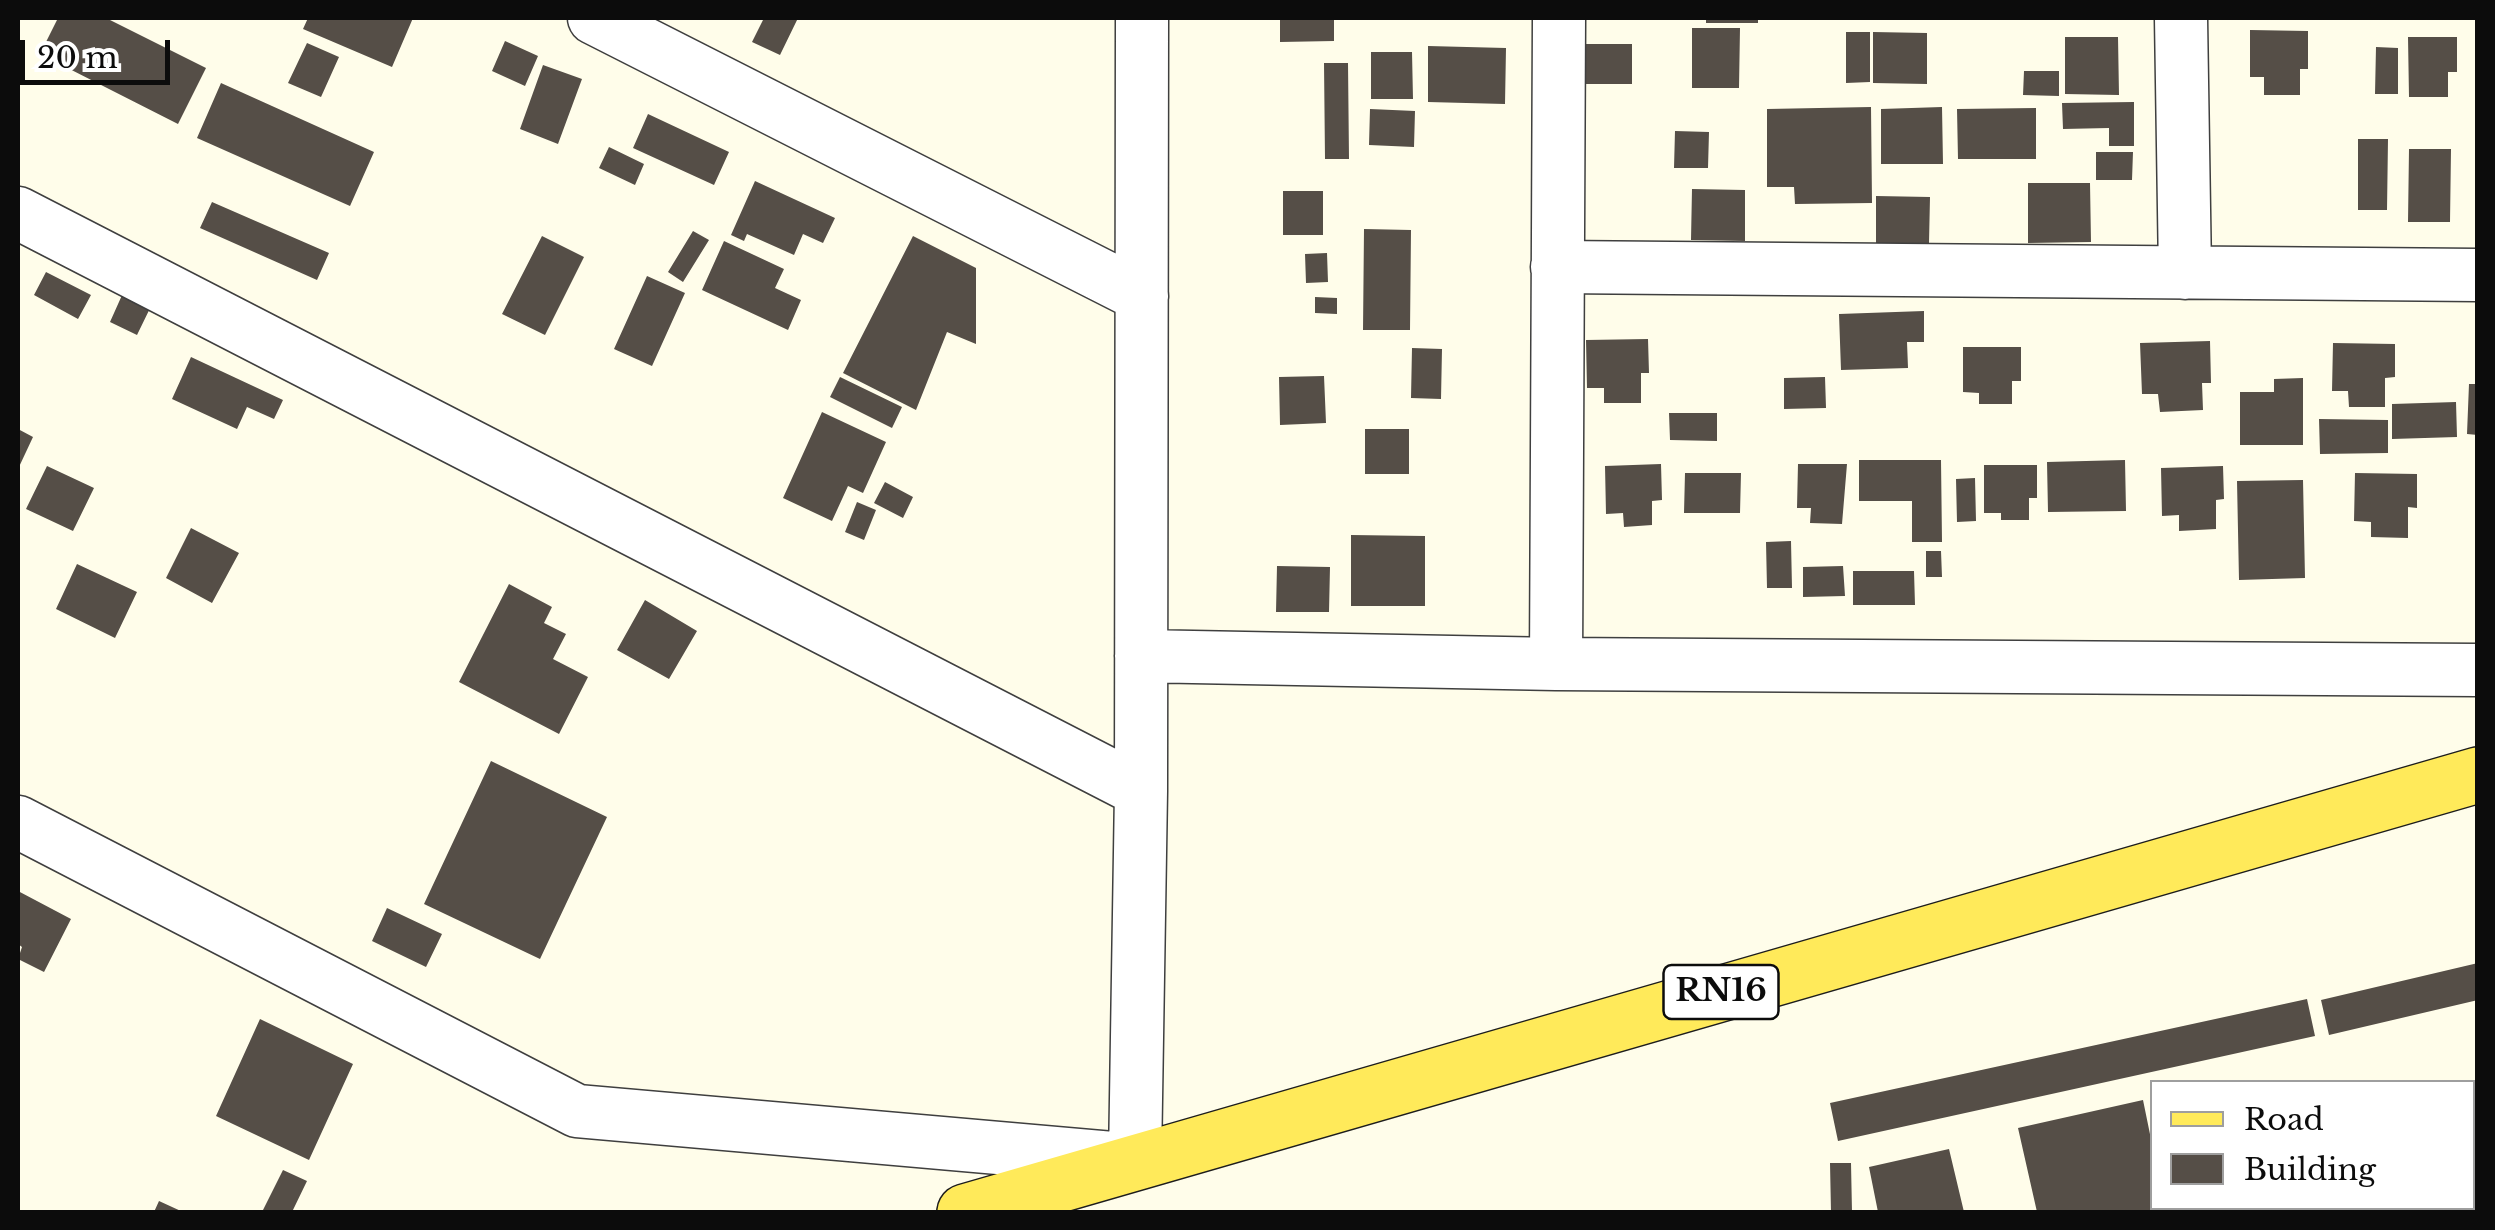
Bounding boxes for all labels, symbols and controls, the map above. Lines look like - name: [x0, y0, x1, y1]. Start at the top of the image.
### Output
- scale bar: [25, 20, 175, 82]
- text: 20 m: [37, 39, 118, 76]
- road number: RN16: [1664, 965, 1778, 1019]
- legend: [2150, 1080, 2475, 1210]
- text: Road: [2244, 1101, 2324, 1138]
- text: Building: [2244, 1151, 2376, 1188]

